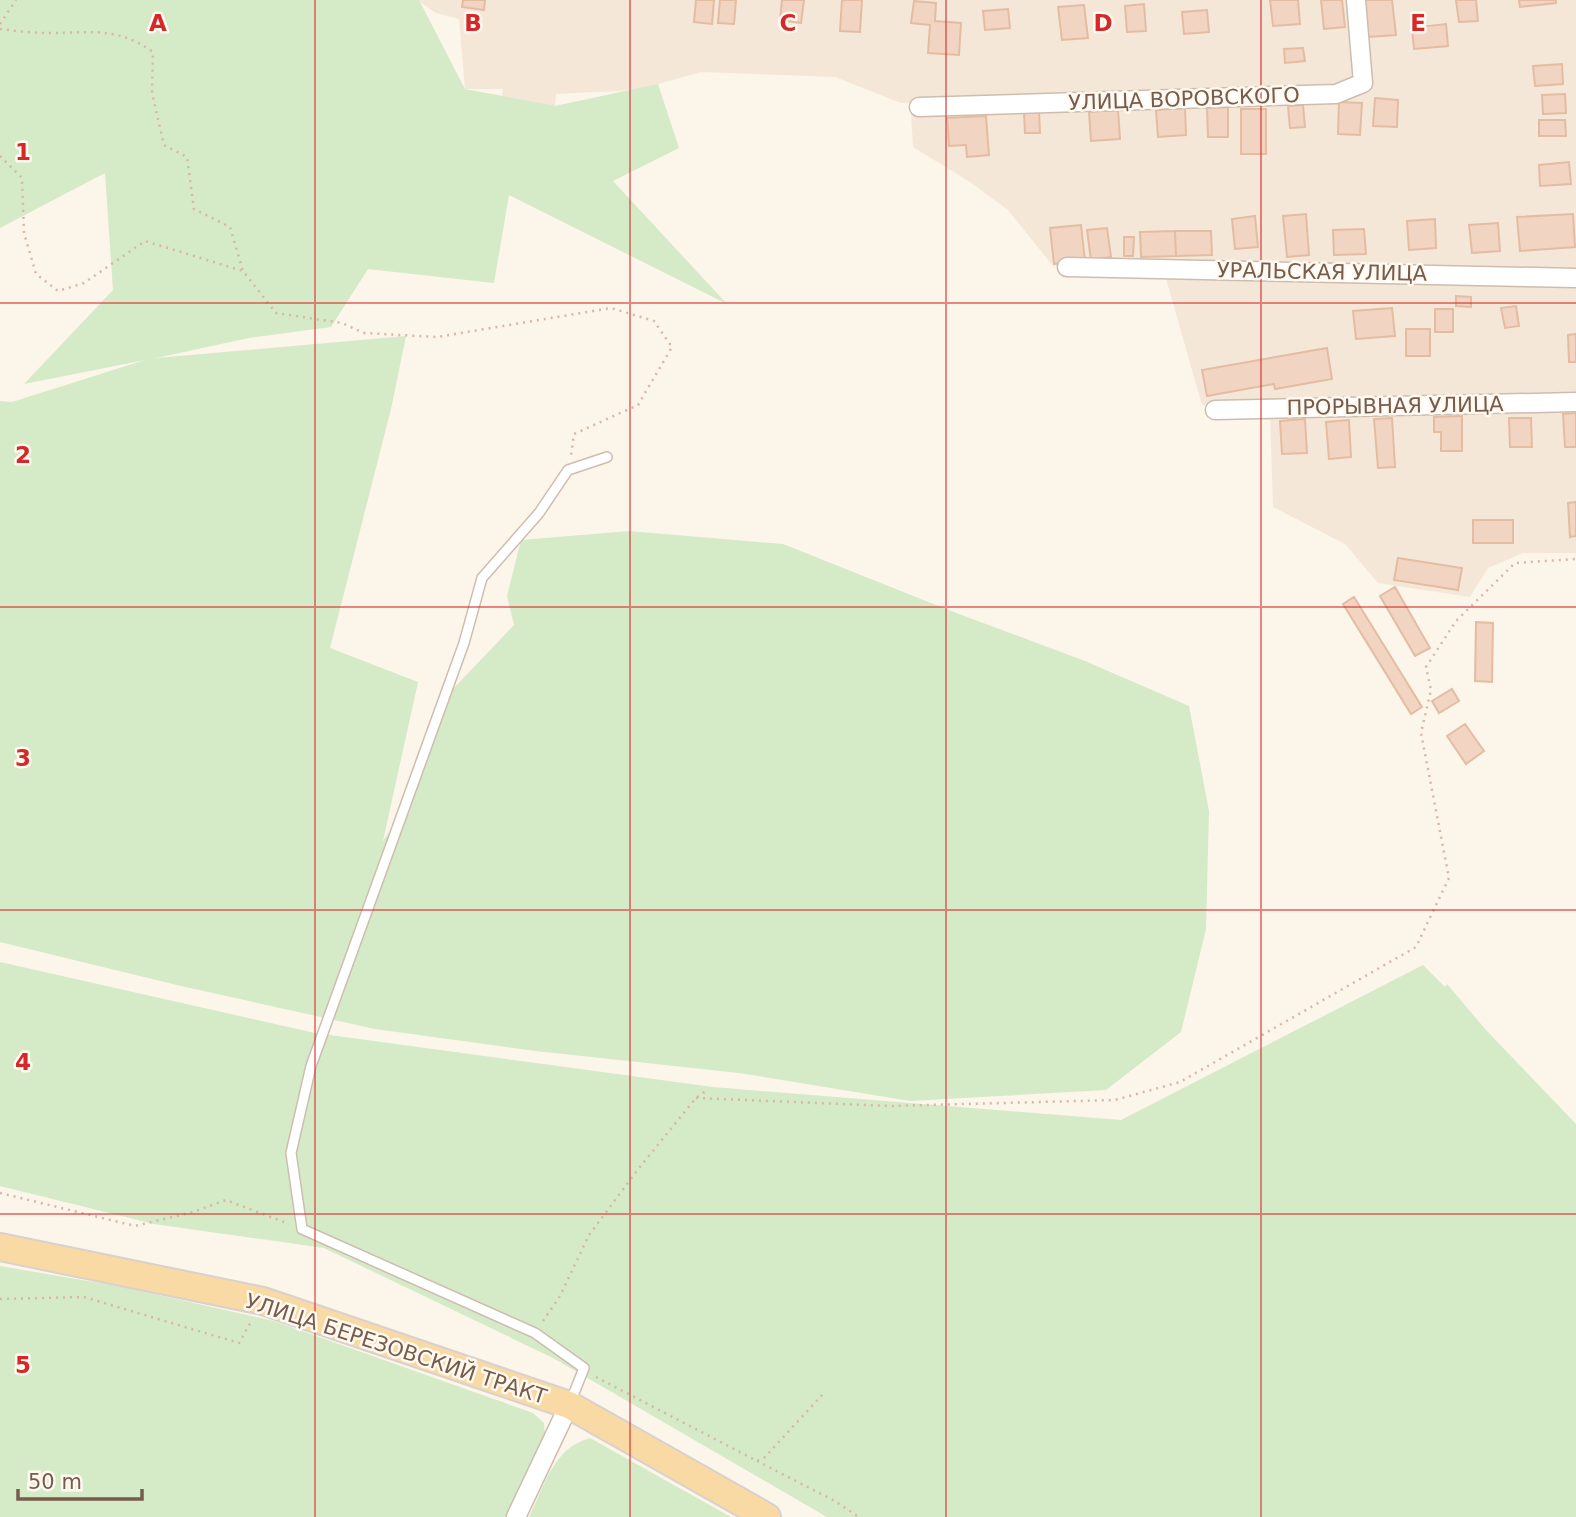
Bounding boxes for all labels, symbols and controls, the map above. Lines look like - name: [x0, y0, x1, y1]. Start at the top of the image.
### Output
- text: A: [149, 10, 167, 36]
- text: B: [464, 10, 482, 36]
- text: C: [780, 10, 796, 36]
- text: D: [1093, 10, 1113, 36]
- text: E: [1410, 10, 1426, 36]
- street label: УЛИЦА ВОРОВСКОГО: [1068, 83, 1300, 115]
- text: 1: [15, 139, 31, 165]
- street label: УРАЛЬСКАЯ УЛИЦА: [1217, 258, 1428, 286]
- street label: ПРОРЫВНАЯ УЛИЦА: [1286, 392, 1504, 420]
- text: 2: [15, 442, 31, 468]
- text: 3: [15, 745, 31, 771]
- text: 4: [15, 1049, 31, 1075]
- street label: УЛИЦА БЕРЕЗОВСКИЙ ТРАКТ: [243, 1288, 550, 1409]
- text: 5: [15, 1352, 31, 1378]
- scale bar: [18, 1458, 142, 1502]
- text: 50 m: [28, 1470, 82, 1494]

